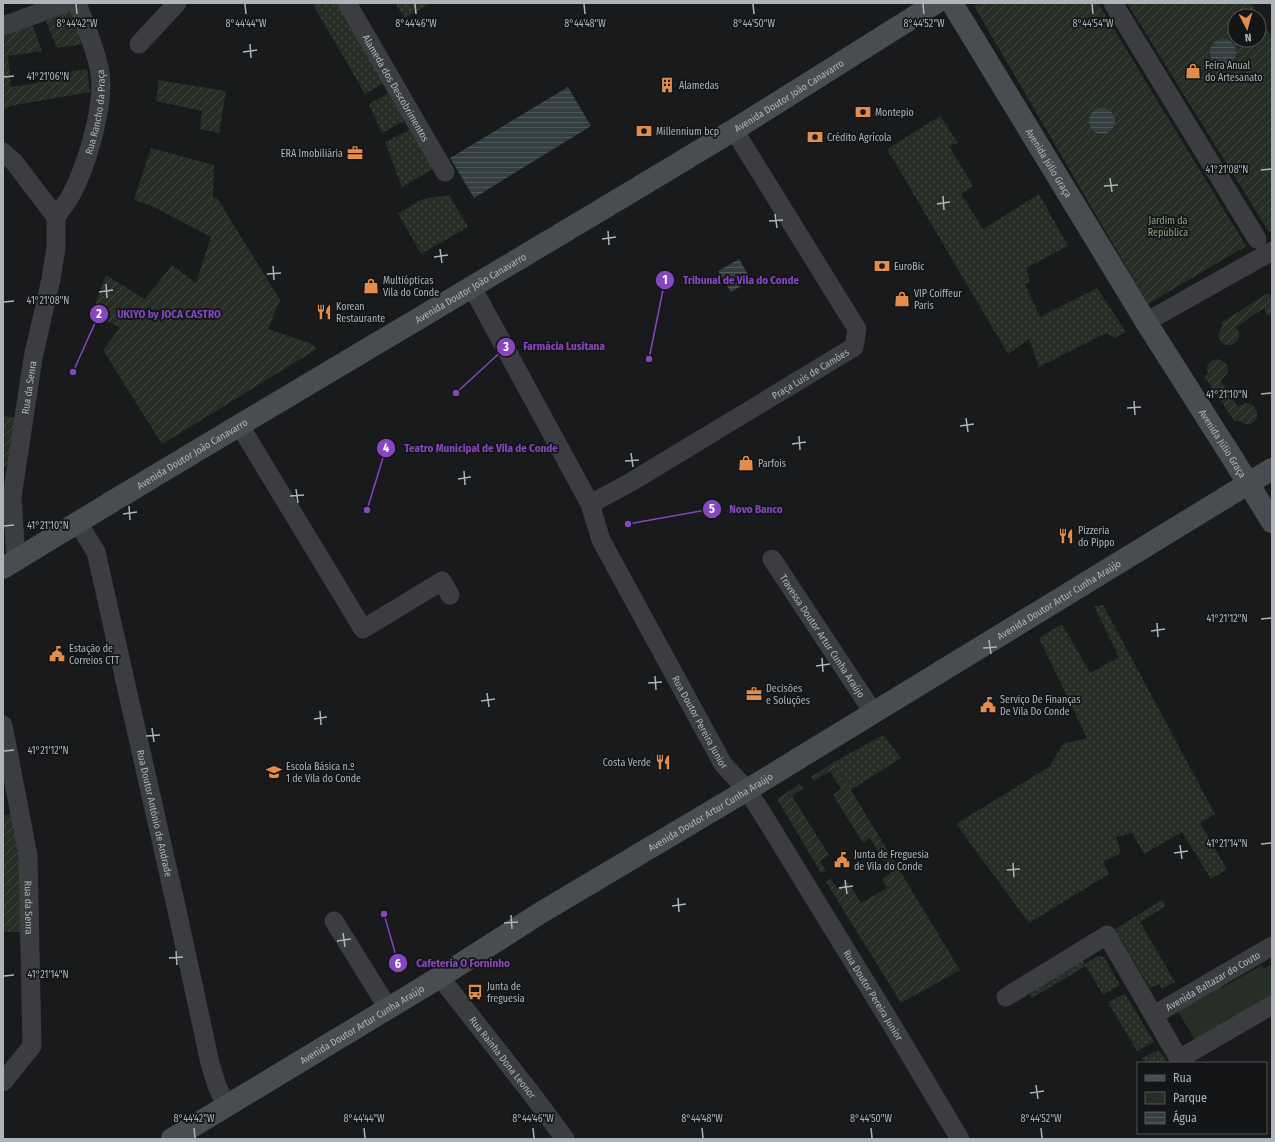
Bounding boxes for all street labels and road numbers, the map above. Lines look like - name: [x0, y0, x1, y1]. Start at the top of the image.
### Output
- street label: Alameda dos Descobrimentos: [360, 33, 431, 144]
- street label: Avenida Doutor João Canavarro: [732, 57, 846, 135]
- street label: Rua Rancho da Praça: [83, 68, 108, 156]
- street label: Avenida Júlio Graça: [1023, 127, 1074, 200]
- street label: Avenida Doutor João Canavarro: [413, 251, 529, 326]
- street label: Praça Luís de Camões: [770, 346, 851, 402]
- street label: Rua da Senra: [20, 360, 40, 415]
- street label: Avenida Júlio Graça: [1196, 407, 1248, 480]
- street label: Avenida Doutor João Canavarro: [135, 417, 250, 492]
- street label: Avenida Doutor Artur Cunha Araújo: [995, 558, 1123, 643]
- street label: Travessa Doutor Artur Cunha Araújo: [777, 572, 867, 700]
- street label: Rua Doutor Pereira Junior: [669, 674, 730, 772]
- street label: Rua Doutor António de Andrade: [134, 749, 174, 878]
- street label: Avenida Doutor Artur Cunha Araújo: [646, 771, 775, 854]
- street label: Rua da Senra: [22, 881, 35, 935]
- street label: Rua Doutor Pereira Junior: [840, 948, 905, 1043]
- street label: Avenida Baltazar do Couto: [1164, 949, 1263, 1014]
- street label: Avenida Doutor Artur Cunha Araújo: [298, 983, 427, 1067]
- street label: Rua Rainha Dona Leonor: [466, 1015, 538, 1102]

